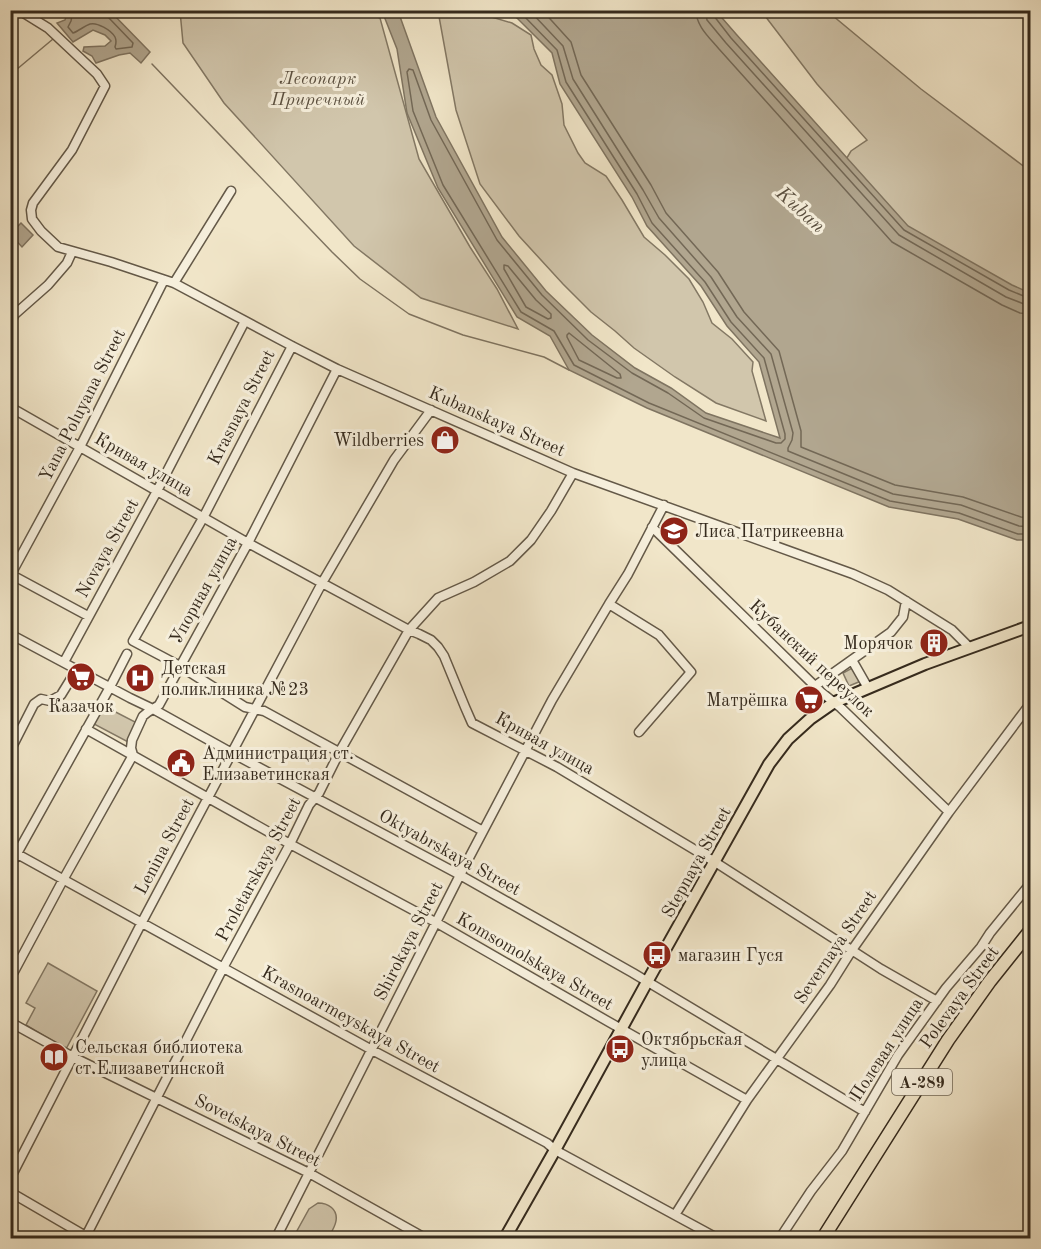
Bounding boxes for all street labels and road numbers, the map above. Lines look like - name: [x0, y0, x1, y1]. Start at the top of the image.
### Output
- street label: Yana Poluyana Street: [37, 326, 129, 485]
- street label: Krasnaya Street: [205, 347, 279, 468]
- street label: Kubanskaya Street: [426, 384, 568, 460]
- street label: Кривая улица: [91, 430, 196, 500]
- street label: Novaya Street: [73, 496, 142, 601]
- street label: Упорная улица: [167, 534, 241, 647]
- street label: Кубанский переулок: [746, 597, 877, 721]
- street label: Кривая улица: [492, 709, 597, 778]
- street label: Proletarskaya Street: [213, 794, 305, 945]
- street label: Lenina Street: [132, 795, 198, 898]
- street label: Stepnaya Street: [659, 804, 735, 921]
- street label: Oktyabrskaya Street: [376, 806, 523, 899]
- street label: Shirokaya Street: [371, 879, 447, 1004]
- street label: Severnaya Street: [791, 888, 880, 1008]
- street label: Komsomolskaya Street: [453, 910, 616, 1014]
- street label: Polevaya Street: [917, 943, 1003, 1052]
- street label: Krasnoarmeyskaya Street: [258, 963, 443, 1076]
- street label: Полевая улица: [847, 995, 927, 1104]
- road number: А-289: [892, 1069, 952, 1095]
- street label: Sovetskaya Street: [192, 1091, 324, 1170]

